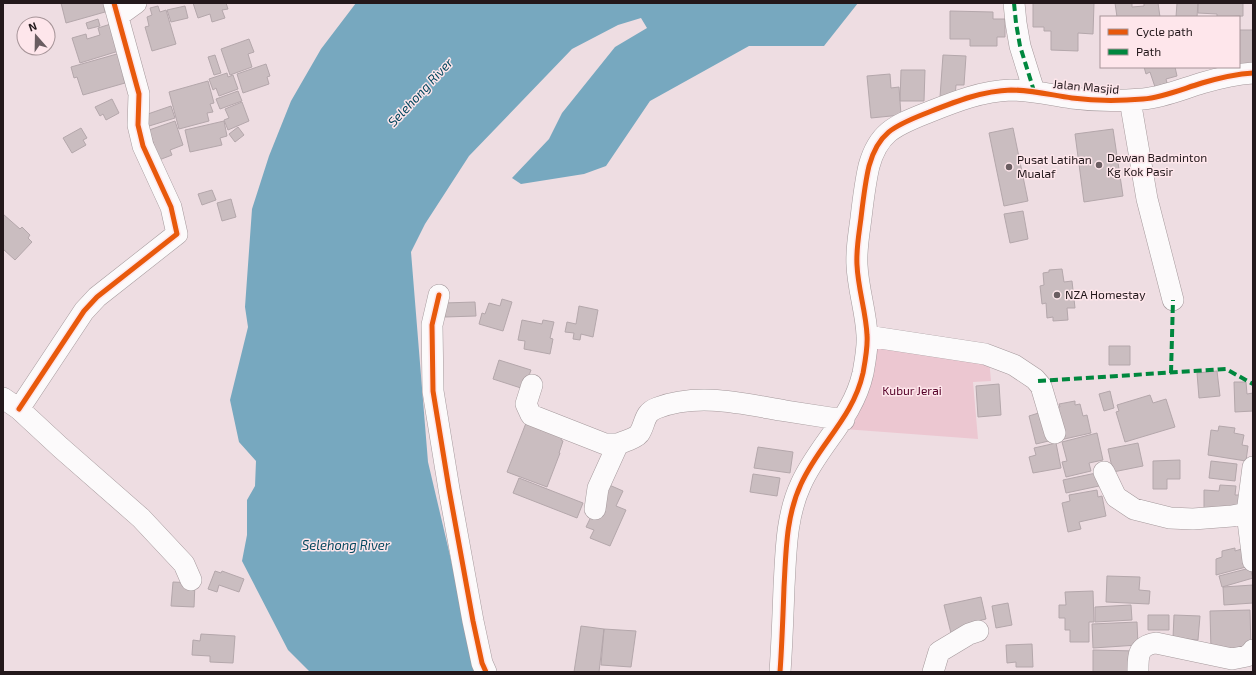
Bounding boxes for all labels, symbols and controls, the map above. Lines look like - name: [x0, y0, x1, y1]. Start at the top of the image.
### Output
- north arrow: [16, 16, 56, 56]
- legend: [1100, 16, 1240, 68]
- text: N: [26, 19, 38, 34]
- text: Cycle path: [1136, 24, 1193, 38]
- text: Path: [1136, 44, 1161, 58]
- water label: Selehong River: [384, 54, 456, 130]
- street label: Jalan Masjid: [1052, 76, 1120, 97]
- place label: Dewan Badminton Kg Kok Pasir: [1107, 150, 1207, 178]
- place label: Pusat Latihan Mualaf: [1017, 152, 1092, 180]
- marker: Dewan Badminton Kg Kok Pasir: [1094, 160, 1104, 170]
- marker: Pusat Latihan Mualaf: [1004, 162, 1014, 172]
- place label: NZA Homestay: [1065, 287, 1146, 301]
- marker: NZA Homestay: [1052, 290, 1062, 300]
- park label: Kubur Jerai: [882, 383, 942, 397]
- water label: Selehong River: [302, 537, 391, 553]

